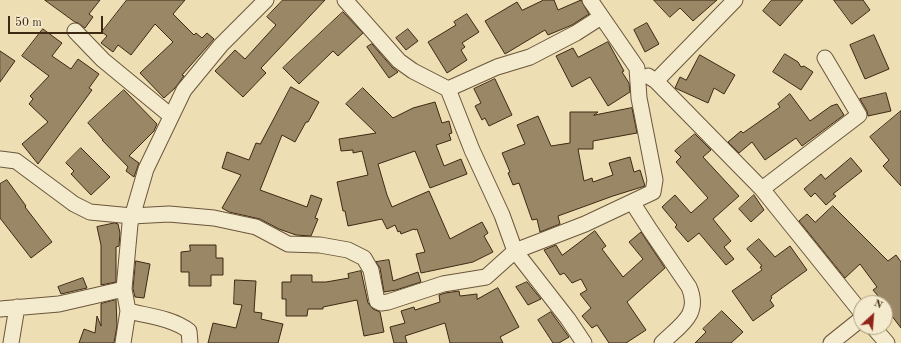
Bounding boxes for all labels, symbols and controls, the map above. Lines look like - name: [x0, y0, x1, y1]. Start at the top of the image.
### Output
- scale bar: [10, 8, 105, 34]
- text: 50 m: [15, 17, 42, 29]
- north arrow: [853, 295, 893, 335]
- text: N: [872, 298, 884, 311]

